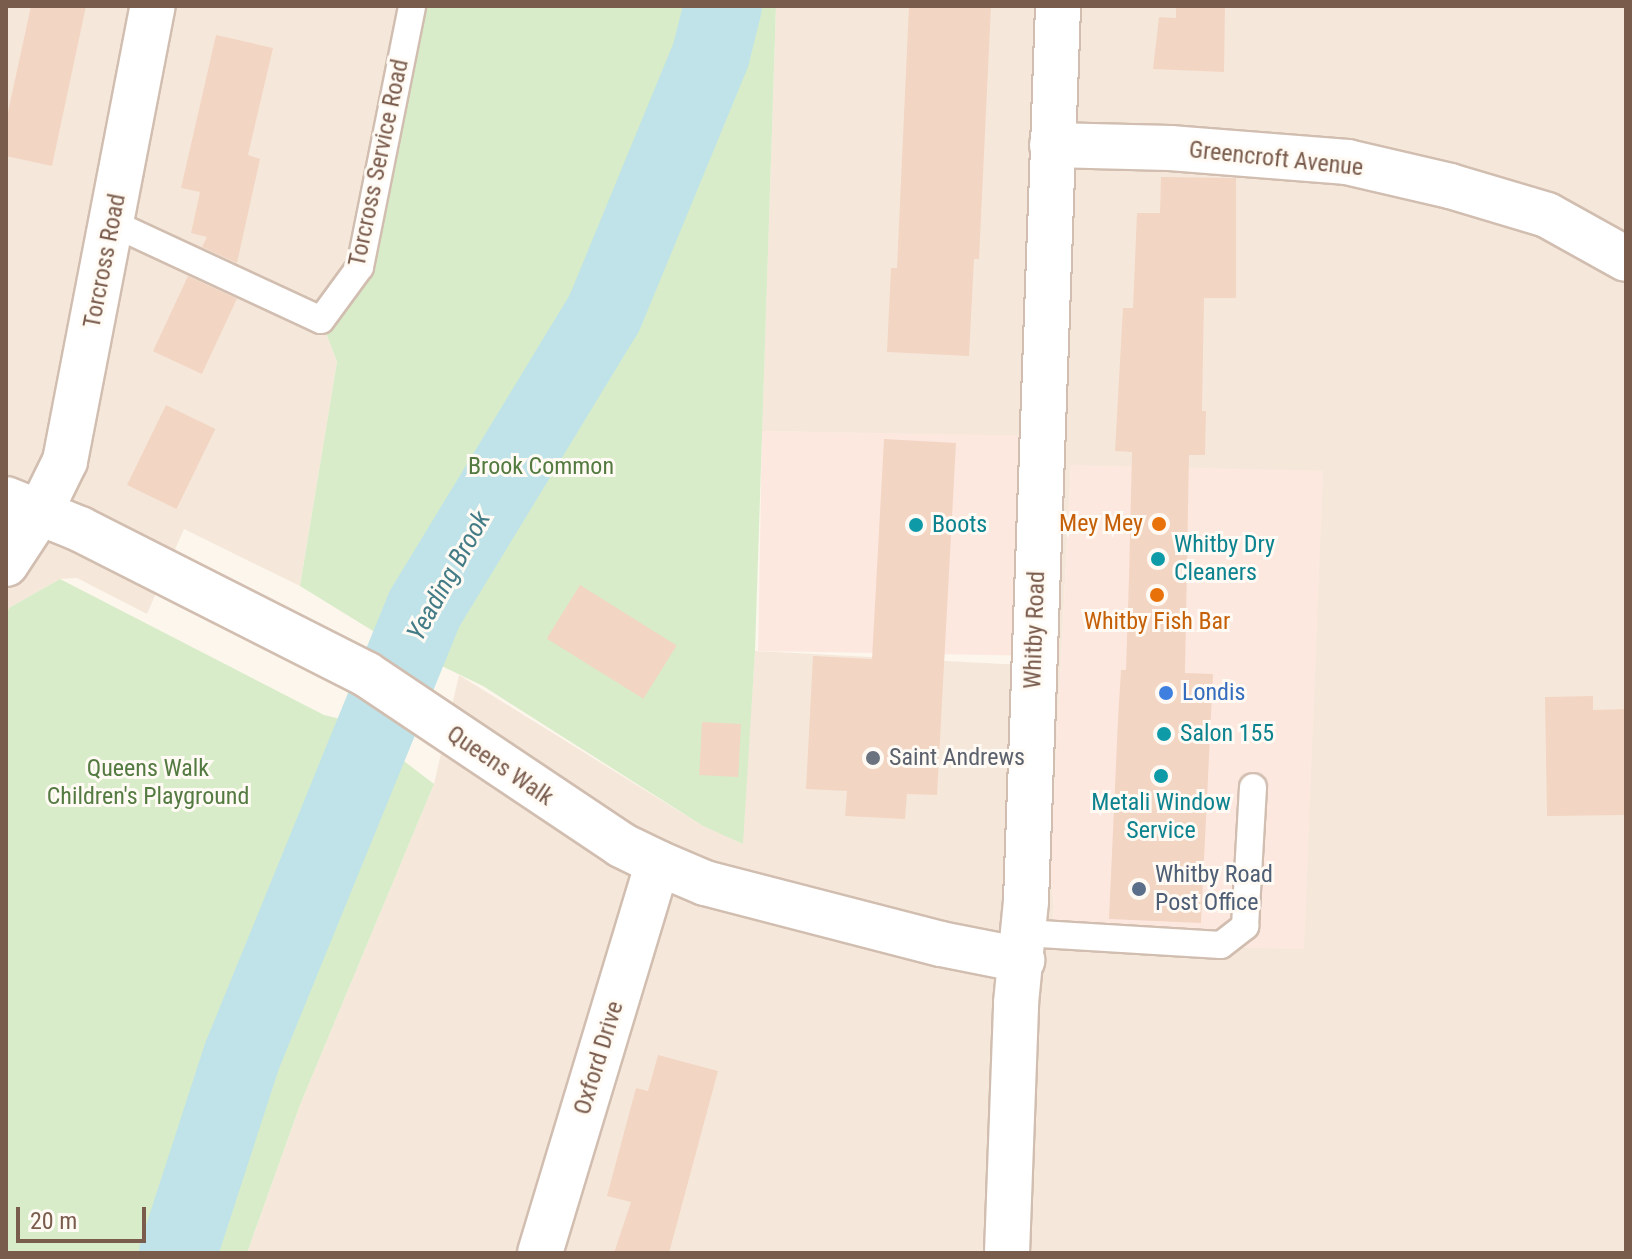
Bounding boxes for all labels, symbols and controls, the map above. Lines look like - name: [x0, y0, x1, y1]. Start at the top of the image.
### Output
- street label: Torcross Service Road: [343, 57, 415, 269]
- street label: Greencroft Avenue: [1188, 136, 1364, 182]
- street label: Torcross Road: [78, 191, 132, 331]
- park label: Brook Common: [468, 453, 614, 481]
- water label: Yeading Brook: [401, 506, 497, 646]
- place label: Mey Mey: [1059, 510, 1143, 538]
- place label: Boots: [932, 511, 987, 539]
- marker: Mey Mey: [1150, 515, 1168, 533]
- marker: Boots: [907, 516, 925, 534]
- place label: Whitby Dry Cleaners: [1174, 531, 1275, 587]
- marker: Whitby Dry Cleaners: [1149, 550, 1167, 568]
- street label: Whitby Road: [1019, 571, 1051, 689]
- marker: Whitby Fish Bar: [1148, 586, 1166, 604]
- place label: Whitby Fish Bar: [1084, 608, 1230, 636]
- place label: Londis: [1182, 679, 1245, 707]
- marker: Londis: [1157, 684, 1175, 702]
- street label: Queens Walk: [441, 720, 559, 812]
- place label: Salon 155: [1180, 720, 1274, 748]
- marker: Salon 155: [1155, 725, 1173, 743]
- place label: Saint Andrews: [889, 744, 1025, 772]
- marker: Saint Andrews: [864, 749, 882, 767]
- park label: Queens Walk Children's Playground: [47, 755, 249, 811]
- marker: Metali Window Service: [1152, 767, 1170, 785]
- place label: Metali Window Service: [1091, 789, 1231, 845]
- place label: Whitby Road Post Office: [1155, 861, 1273, 917]
- marker: Whitby Road Post Office: [1130, 880, 1148, 898]
- street label: Oxford Drive: [568, 998, 630, 1118]
- scale bar: [20, 1191, 150, 1241]
- text: 20 m: [30, 1207, 77, 1235]

